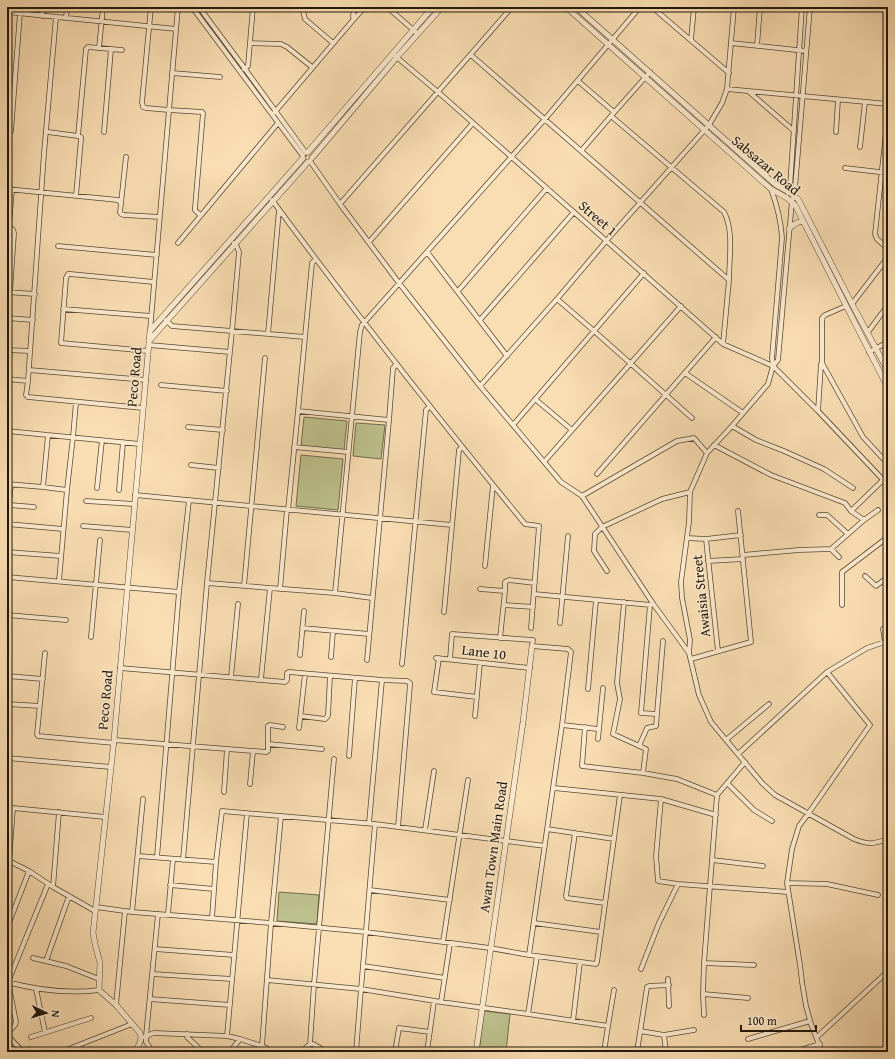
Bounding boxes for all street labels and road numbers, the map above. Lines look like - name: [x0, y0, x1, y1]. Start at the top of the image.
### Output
- street label: Sabsazar Road: [727, 130, 805, 200]
- street label: Street 1: [574, 196, 622, 240]
- street label: Peco Road: [121, 346, 147, 408]
- street label: Awaisia Street: [687, 554, 715, 638]
- street label: Lane 10: [461, 639, 508, 665]
- street label: Peco Road: [92, 669, 118, 731]
- street label: Awan Town Main Road: [474, 779, 512, 914]

